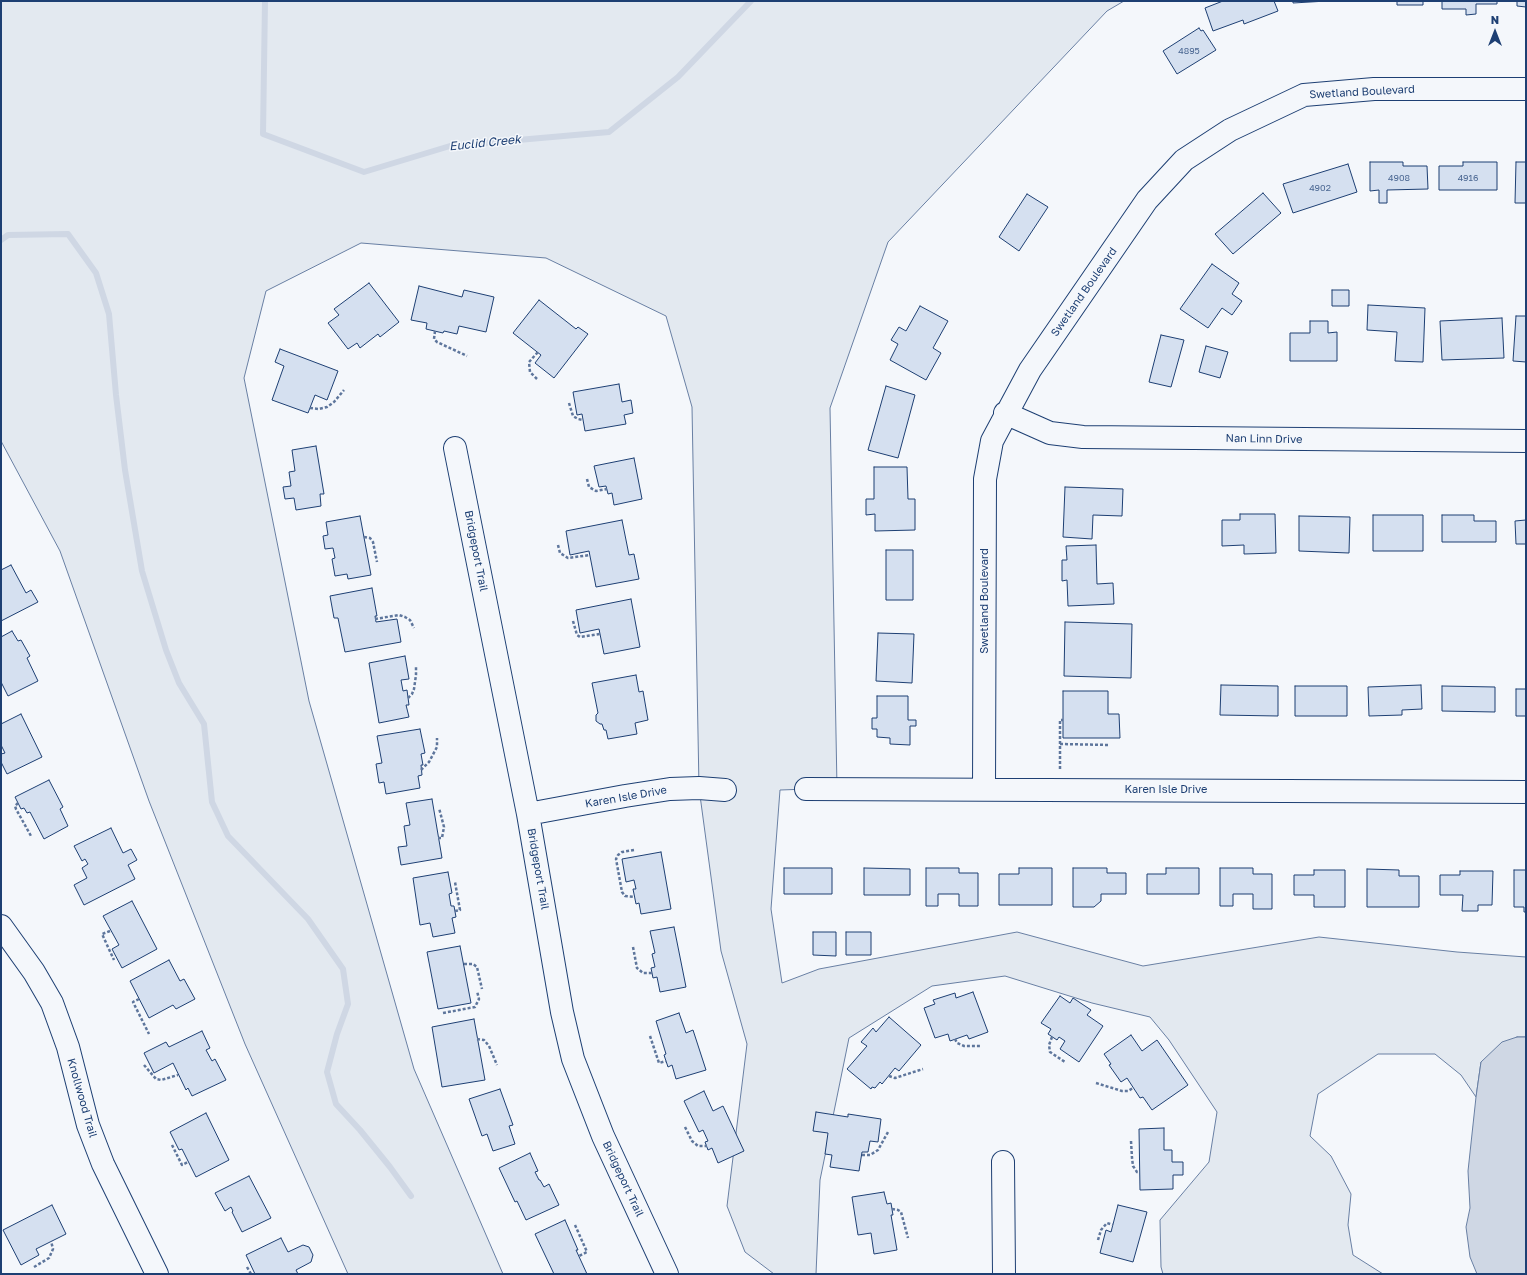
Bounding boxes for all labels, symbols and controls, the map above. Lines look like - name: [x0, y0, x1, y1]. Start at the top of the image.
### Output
- north arrow: [1475, 12, 1515, 52]
- text: N: [1491, 13, 1499, 26]
- house number: 4895: [1178, 46, 1200, 56]
- street label: Swetland Boulevard: [1309, 83, 1415, 101]
- water label: Euclid Creek: [448, 132, 522, 154]
- house number: 4908: [1388, 173, 1410, 183]
- house number: 4916: [1458, 173, 1478, 183]
- house number: 4902: [1309, 183, 1331, 193]
- street label: Swetland Boulevard: [1048, 245, 1120, 339]
- street label: Nan Linn Drive: [1225, 432, 1303, 446]
- street label: Bridgeport Trail: [462, 509, 490, 593]
- street label: Swetland Boulevard: [978, 548, 992, 654]
- street label: Karen Isle Drive: [584, 783, 668, 811]
- street label: Karen Isle Drive: [1125, 783, 1207, 797]
- street label: Bridgeport Trail: [524, 827, 552, 911]
- street label: Knollwood Trail: [64, 1057, 100, 1139]
- street label: Bridgeport Trail: [600, 1139, 646, 1219]

